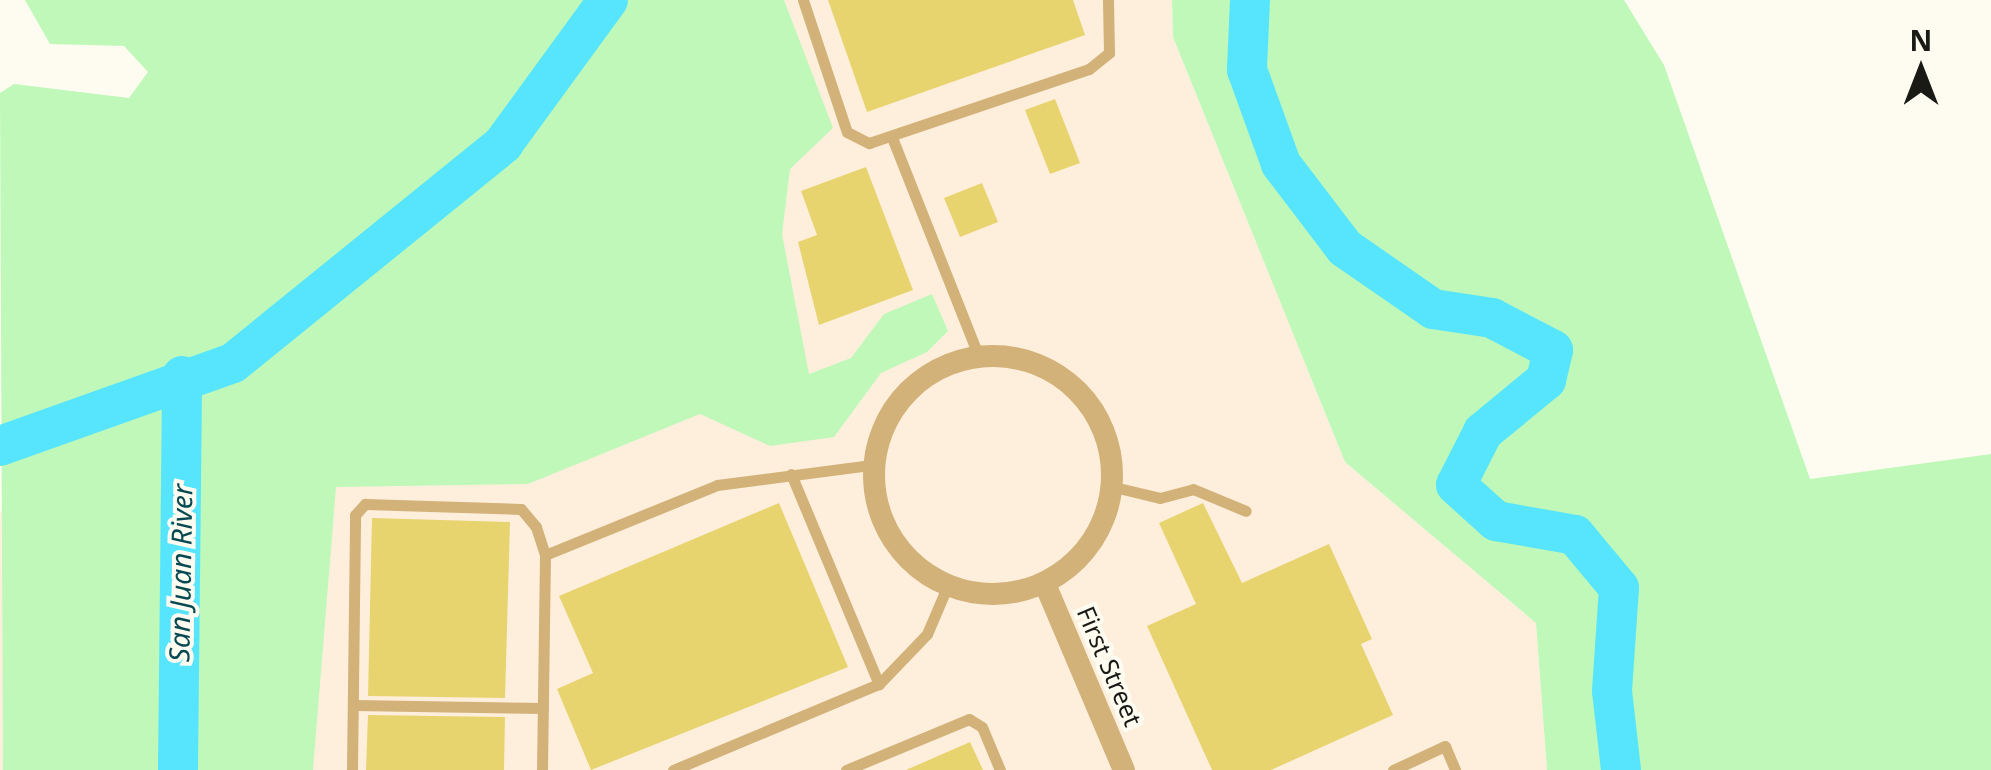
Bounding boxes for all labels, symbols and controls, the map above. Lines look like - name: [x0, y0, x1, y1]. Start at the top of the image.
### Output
- north arrow: [1871, 20, 1971, 120]
- text: N: [1910, 21, 1932, 59]
- water label: San Juan River: [162, 484, 198, 662]
- street label: First Street: [1071, 602, 1149, 730]

